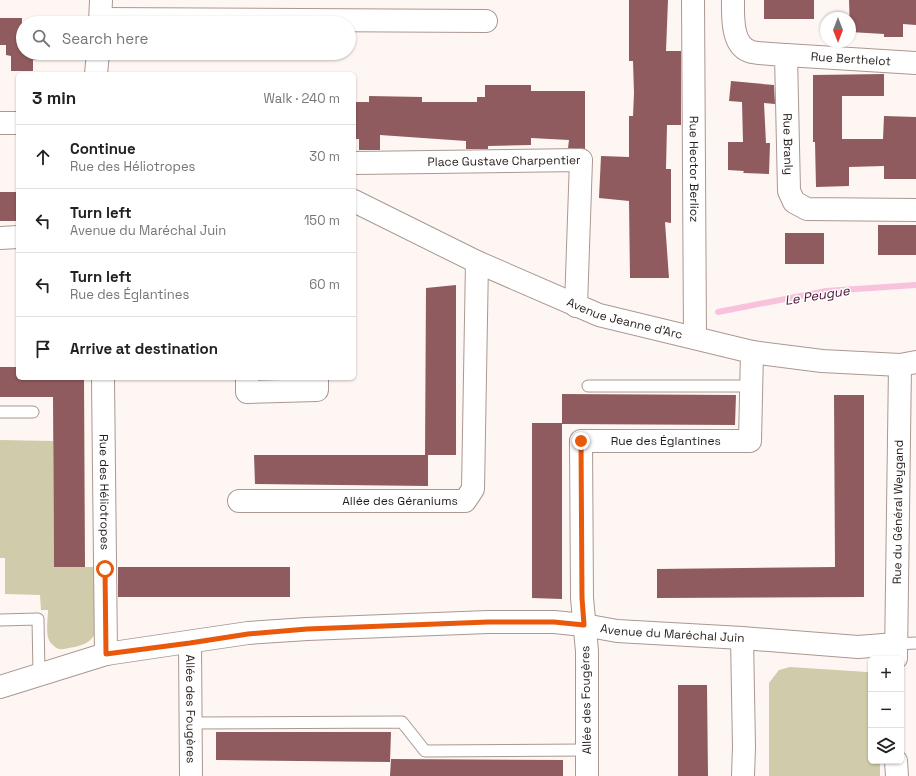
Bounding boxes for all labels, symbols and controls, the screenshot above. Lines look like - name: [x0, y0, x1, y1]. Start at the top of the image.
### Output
- north arrow: [820, 12, 856, 48]
- search box: [16, 16, 356, 60]
- icon: search: [30, 27, 52, 49]
- text: Search here: [62, 29, 148, 48]
- street label: Rue Berthelot: [810, 49, 891, 69]
- text: 3 min: [32, 87, 76, 109]
- text: Walk · 240 m: [264, 90, 340, 107]
- street label: Rue Branly: [779, 113, 797, 175]
- street label: Rue Hector Berlioz: [686, 116, 702, 222]
- text: Continue: [70, 139, 136, 158]
- icon: ahead: [32, 146, 54, 168]
- text: 30 m: [309, 148, 340, 165]
- street label: Place Gustave Charpentier: [427, 152, 581, 170]
- text: Rue des Héliotropes: [70, 158, 195, 175]
- text: Turn left: [70, 203, 132, 222]
- icon: left: [32, 210, 54, 232]
- text: 150 m: [304, 212, 340, 229]
- text: Avenue du Maréchal Juin: [70, 222, 226, 239]
- text: Turn left: [70, 267, 132, 286]
- icon: left: [32, 274, 54, 296]
- text: 60 m: [309, 276, 340, 293]
- water label: Le Peugue: [783, 282, 852, 309]
- text: Rue des Églantines: [70, 286, 189, 303]
- street label: Avenue Jeanne d'Arc: [564, 294, 684, 343]
- icon: arrive: [32, 338, 54, 360]
- text: Arrive at destination: [70, 339, 218, 358]
- route end: [572, 432, 590, 450]
- street label: Rue des Églantines: [611, 433, 721, 449]
- street label: Rue des Héliotropes: [96, 434, 113, 550]
- street label: Rue du Général Weygand: [889, 440, 907, 584]
- street label: Allée des Géraniums: [342, 493, 458, 509]
- route start: [96, 560, 114, 578]
- street label: Avenue du Maréchal Juin: [599, 620, 745, 646]
- street label: Allée des Fougères: [577, 646, 595, 754]
- street label: Allée des Fougères: [182, 655, 199, 763]
- map controls: [868, 656, 904, 764]
- button: +: [868, 656, 904, 692]
- button: −: [868, 692, 904, 728]
- button: layers: [868, 728, 904, 764]

